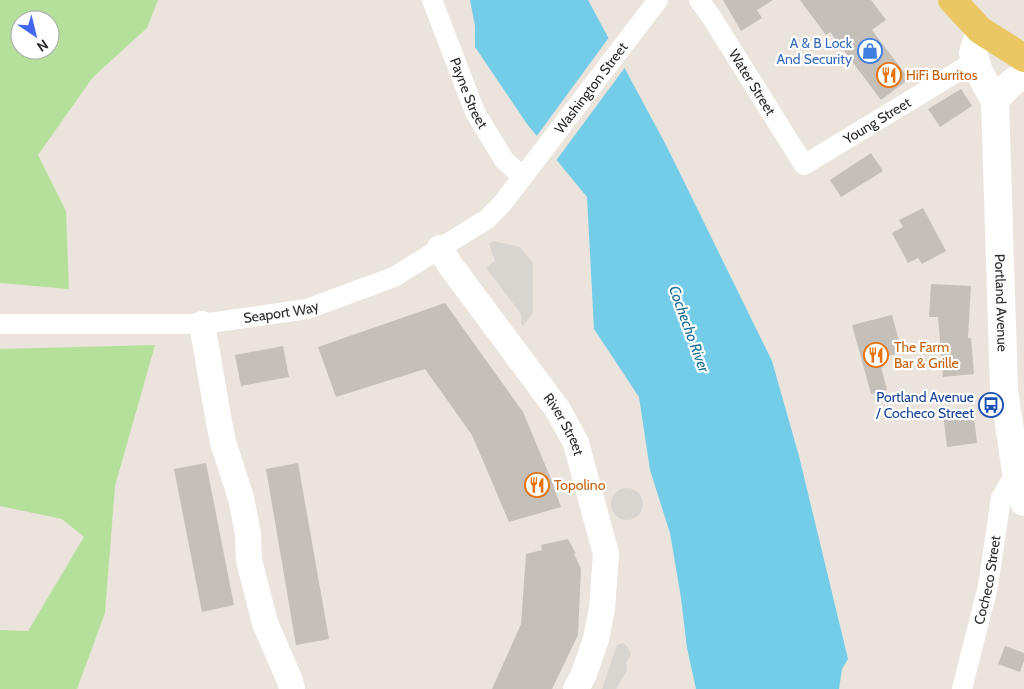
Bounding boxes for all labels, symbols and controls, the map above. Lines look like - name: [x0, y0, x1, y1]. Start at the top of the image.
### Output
- north arrow: [10, 10, 60, 60]
- place label: A & B Lock And Security: [776, 34, 853, 68]
- text: N: [33, 35, 52, 56]
- street label: Washington Street: [550, 38, 632, 137]
- shop icon: A & B Lock And Security: [857, 38, 883, 64]
- street label: Water Street: [725, 46, 780, 119]
- street label: Payne Street: [446, 55, 492, 132]
- restaurant icon: HiFi Burritos: [876, 62, 902, 88]
- place label: HiFi Burritos: [906, 66, 978, 84]
- street label: Young Street: [839, 93, 914, 149]
- street label: Portland Avenue: [991, 254, 1012, 352]
- water label: Cochecho River: [665, 283, 713, 376]
- street label: Seaport Way: [242, 296, 321, 327]
- place label: The Farm Bar & Grille: [894, 338, 959, 372]
- restaurant icon: The Farm Bar & Grille: [863, 342, 889, 368]
- place label: Portland Avenue / Cocheco Street: [875, 388, 974, 422]
- street label: River Street: [539, 389, 588, 458]
- bus stop icon: Portland Avenue / Cocheco Street: [978, 392, 1004, 418]
- restaurant icon: Topolino: [524, 472, 550, 498]
- place label: Topolino: [554, 476, 606, 494]
- street label: Cocheco Street: [970, 534, 1004, 626]

